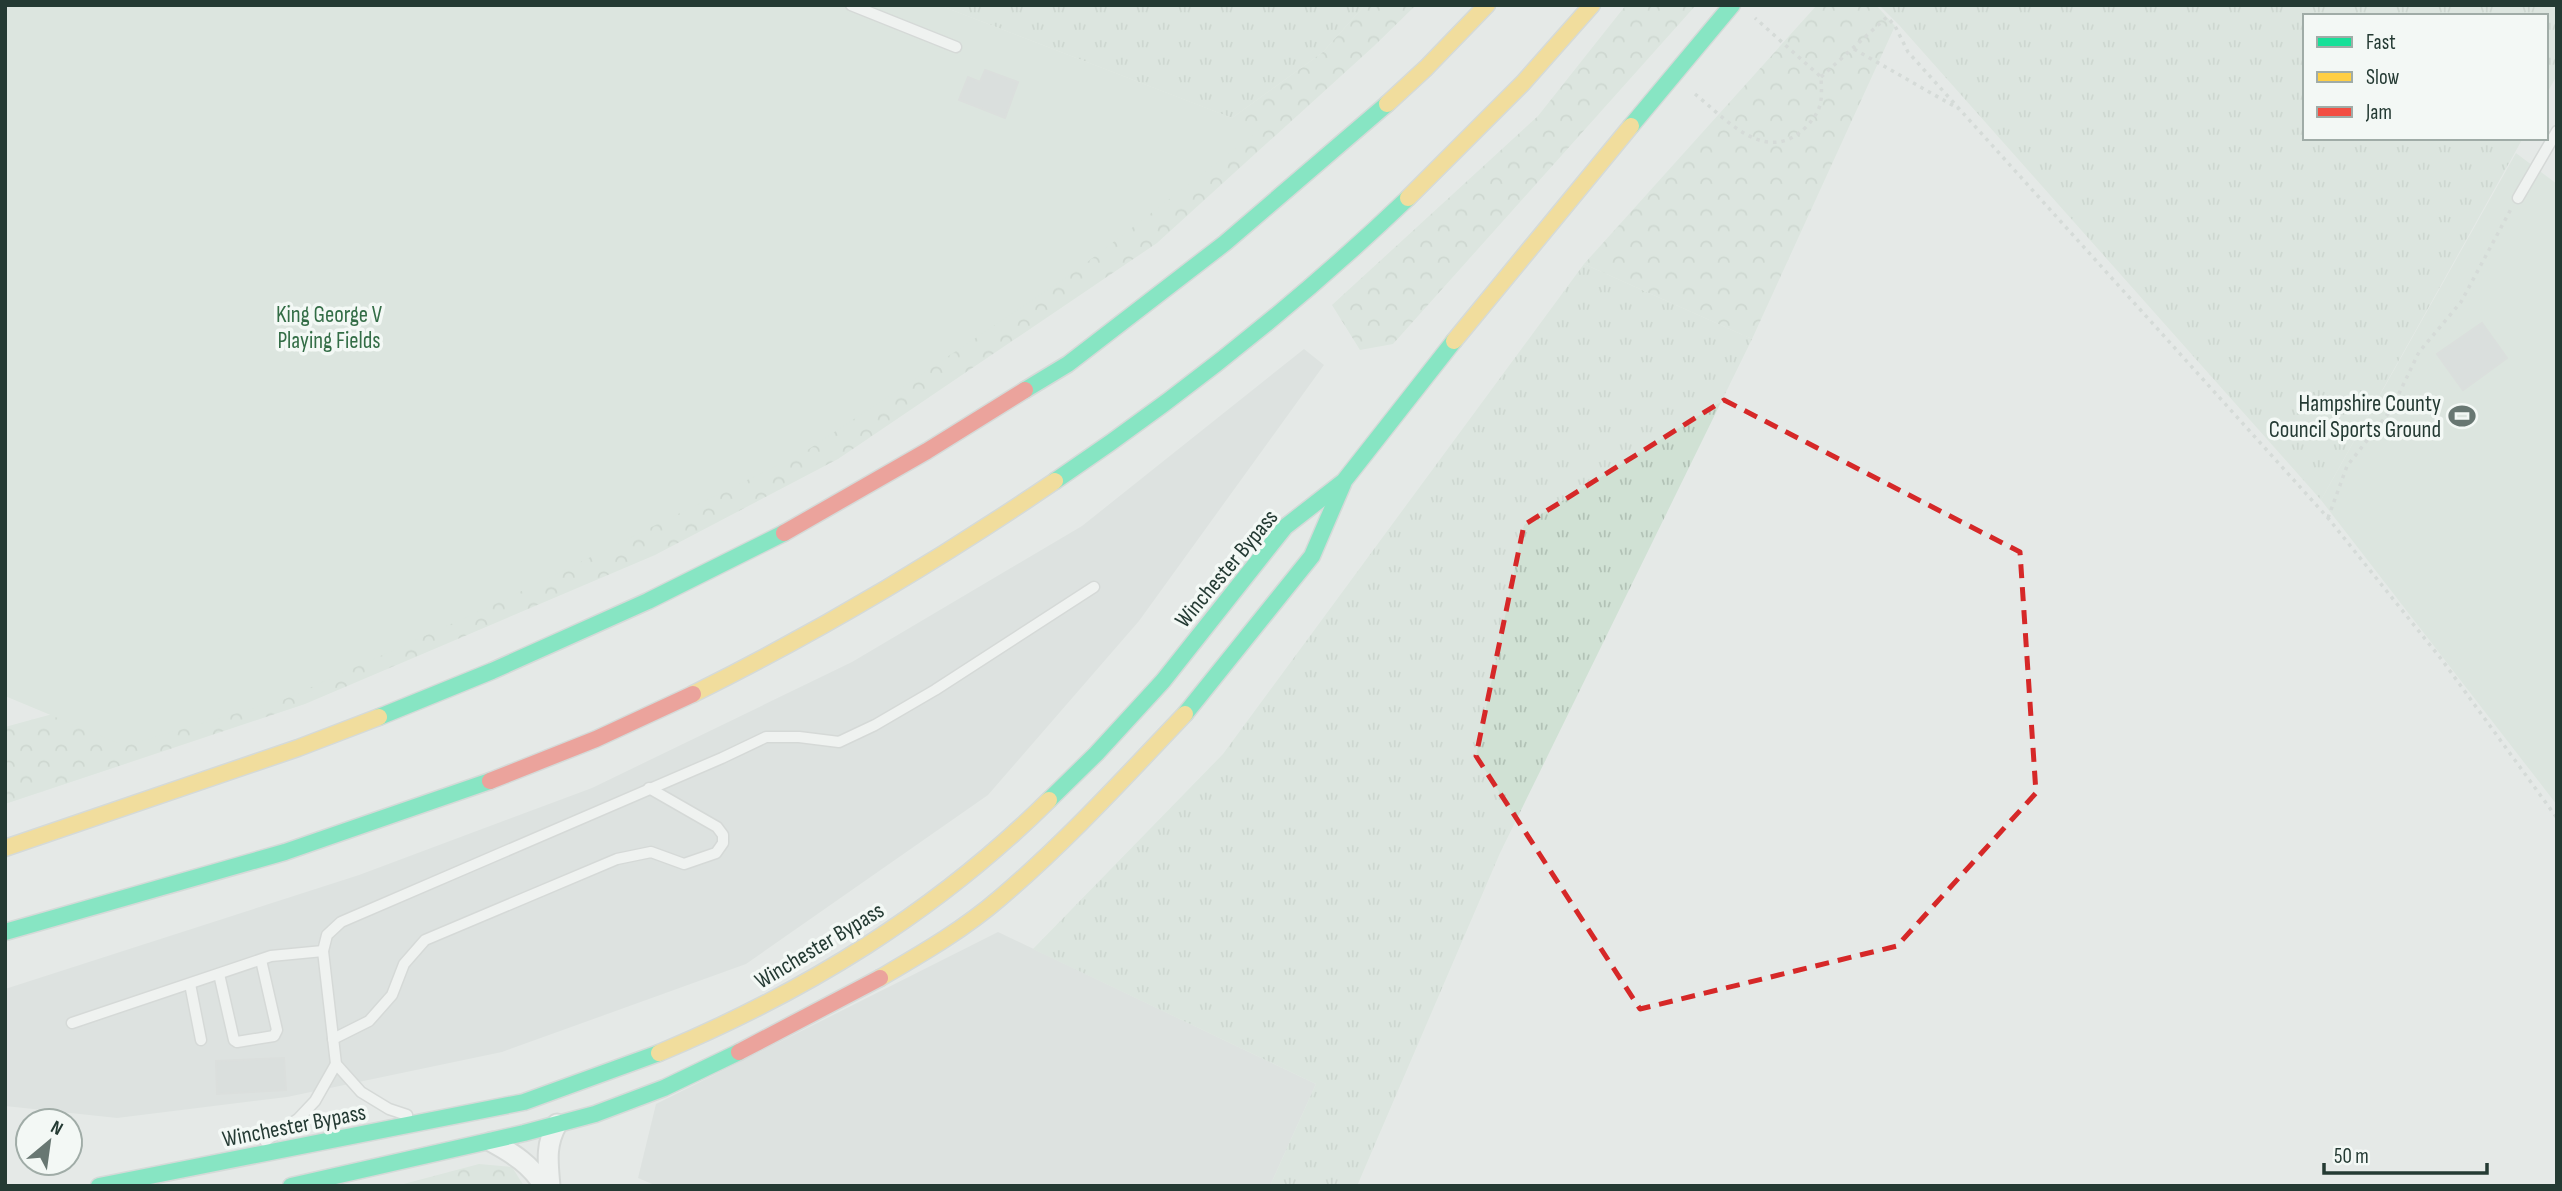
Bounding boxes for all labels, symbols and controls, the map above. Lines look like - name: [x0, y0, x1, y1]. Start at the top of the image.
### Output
- legend: [2303, 14, 2548, 140]
- text: Fast: [2366, 30, 2396, 55]
- text: Slow: [2366, 65, 2400, 90]
- text: Jam: [2365, 100, 2392, 125]
- park label: King George V Playing Fields: [276, 301, 383, 355]
- place label: Hampshire County Council Sports Ground: [2269, 390, 2441, 444]
- sports icon: Hampshire County Council Sports Ground: [2447, 401, 2477, 431]
- street label: Winchester Bypass: [1169, 504, 1284, 633]
- street label: Winchester Bypass: [750, 896, 889, 995]
- street label: Winchester Bypass: [220, 1098, 368, 1154]
- north arrow: [14, 1107, 84, 1177]
- text: N: [46, 1116, 67, 1141]
- scale bar: [2324, 1132, 2487, 1176]
- text: 50 m: [2334, 1144, 2369, 1169]

